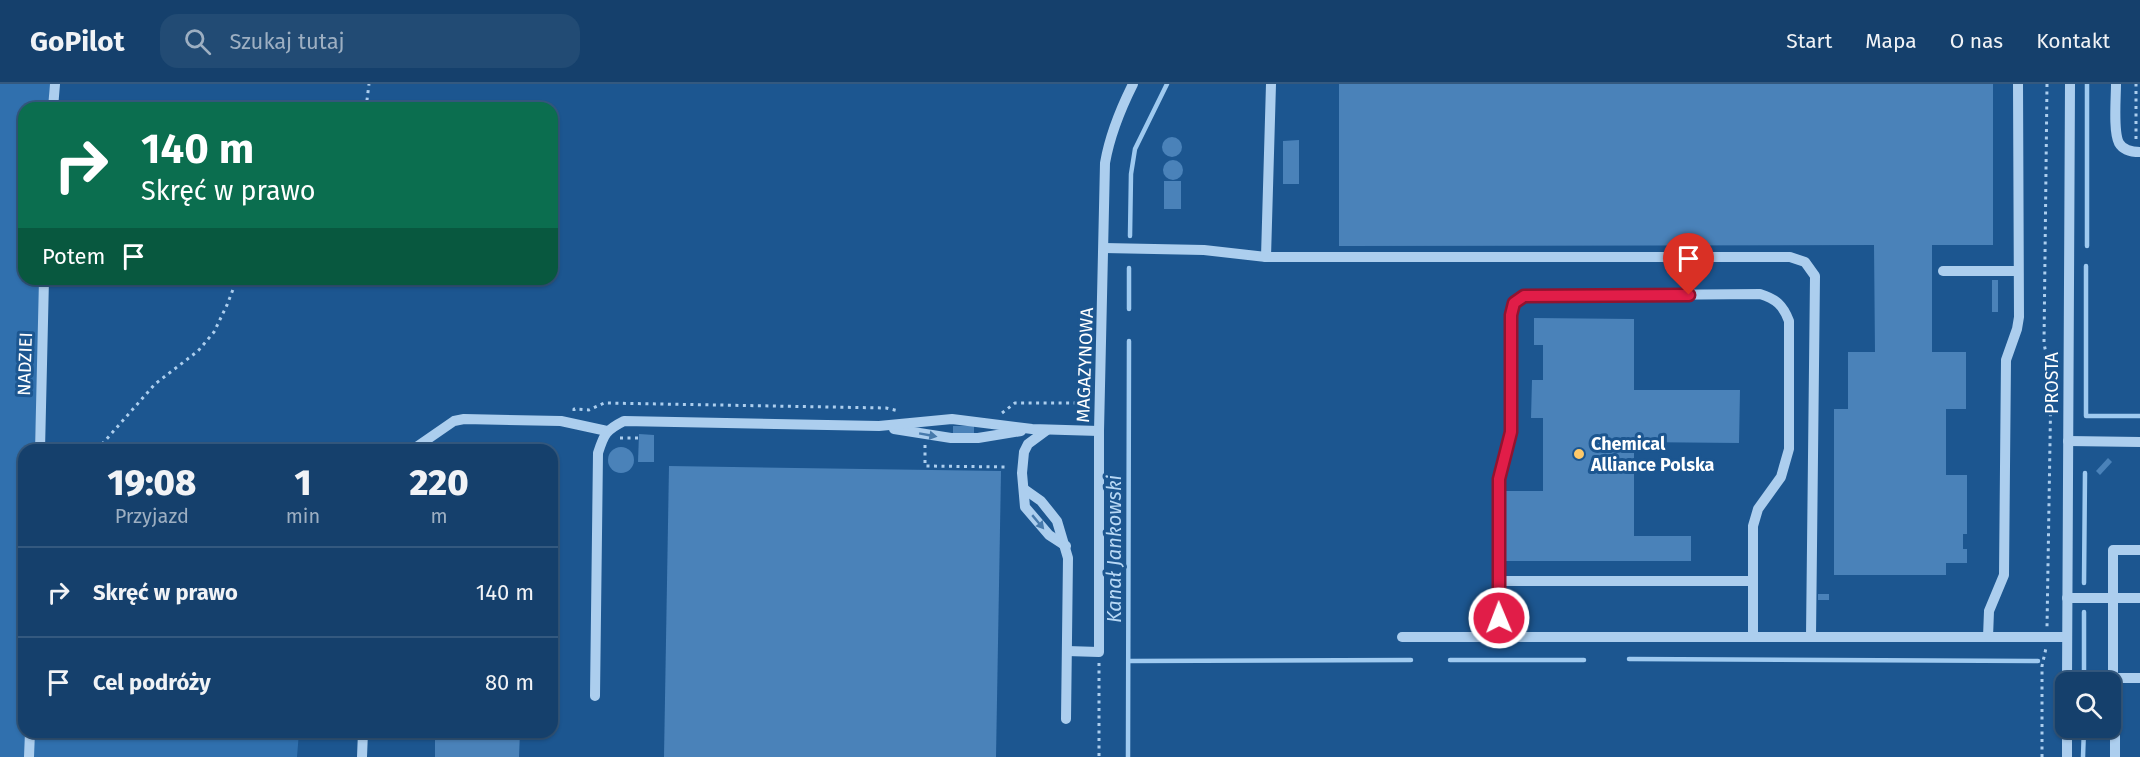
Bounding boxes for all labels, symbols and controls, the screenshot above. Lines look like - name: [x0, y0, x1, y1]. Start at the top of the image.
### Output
- search box: [160, 14, 580, 68]
- text: GoPilot: [30, 25, 124, 58]
- icon: search: [181, 25, 214, 58]
- text: Szukaj tutaj: [229, 28, 345, 55]
- text: Start: [1786, 28, 1832, 54]
- text: Mapa: [1865, 28, 1917, 54]
- text: O nas: [1950, 28, 2003, 54]
- text: Kontakt: [2036, 28, 2110, 54]
- text: 140 m: [141, 124, 254, 174]
- icon: right: [42, 126, 120, 204]
- text: Skręć w prawo: [141, 175, 316, 207]
- pin: [1663, 233, 1714, 295]
- icon: arrive: [117, 240, 150, 273]
- icon: arrive: [1672, 242, 1705, 275]
- text: Potem: [42, 243, 105, 270]
- street label: MAGAZYNOWA: [1072, 306, 1098, 423]
- street label: NADZIEI: [13, 332, 37, 396]
- street label: PROSTA: [2041, 351, 2063, 414]
- one-way arrow: [919, 430, 938, 439]
- place label: Chemical Alliance Polska: [1590, 433, 1715, 476]
- marker: Chemical Alliance Polska: [1572, 447, 1586, 461]
- text: 19:08: [107, 461, 196, 505]
- text: 1: [294, 461, 311, 505]
- text: 220: [410, 461, 469, 505]
- water label: Kanał Jankowski: [1102, 474, 1126, 623]
- text: Przyjazd: [115, 504, 189, 528]
- text: min: [286, 504, 320, 528]
- text: m: [430, 504, 448, 528]
- one-way arrow: [1031, 514, 1044, 530]
- icon: right: [42, 576, 75, 609]
- text: Skręć w prawo: [93, 579, 238, 606]
- text: 140 m: [476, 579, 534, 606]
- position arrow: [1467, 586, 1531, 650]
- icon: arrive: [42, 666, 75, 699]
- text: Cel podróży: [93, 669, 211, 696]
- text: 80 m: [485, 669, 534, 696]
- map controls: [2055, 672, 2121, 738]
- button: search: [2055, 672, 2121, 738]

